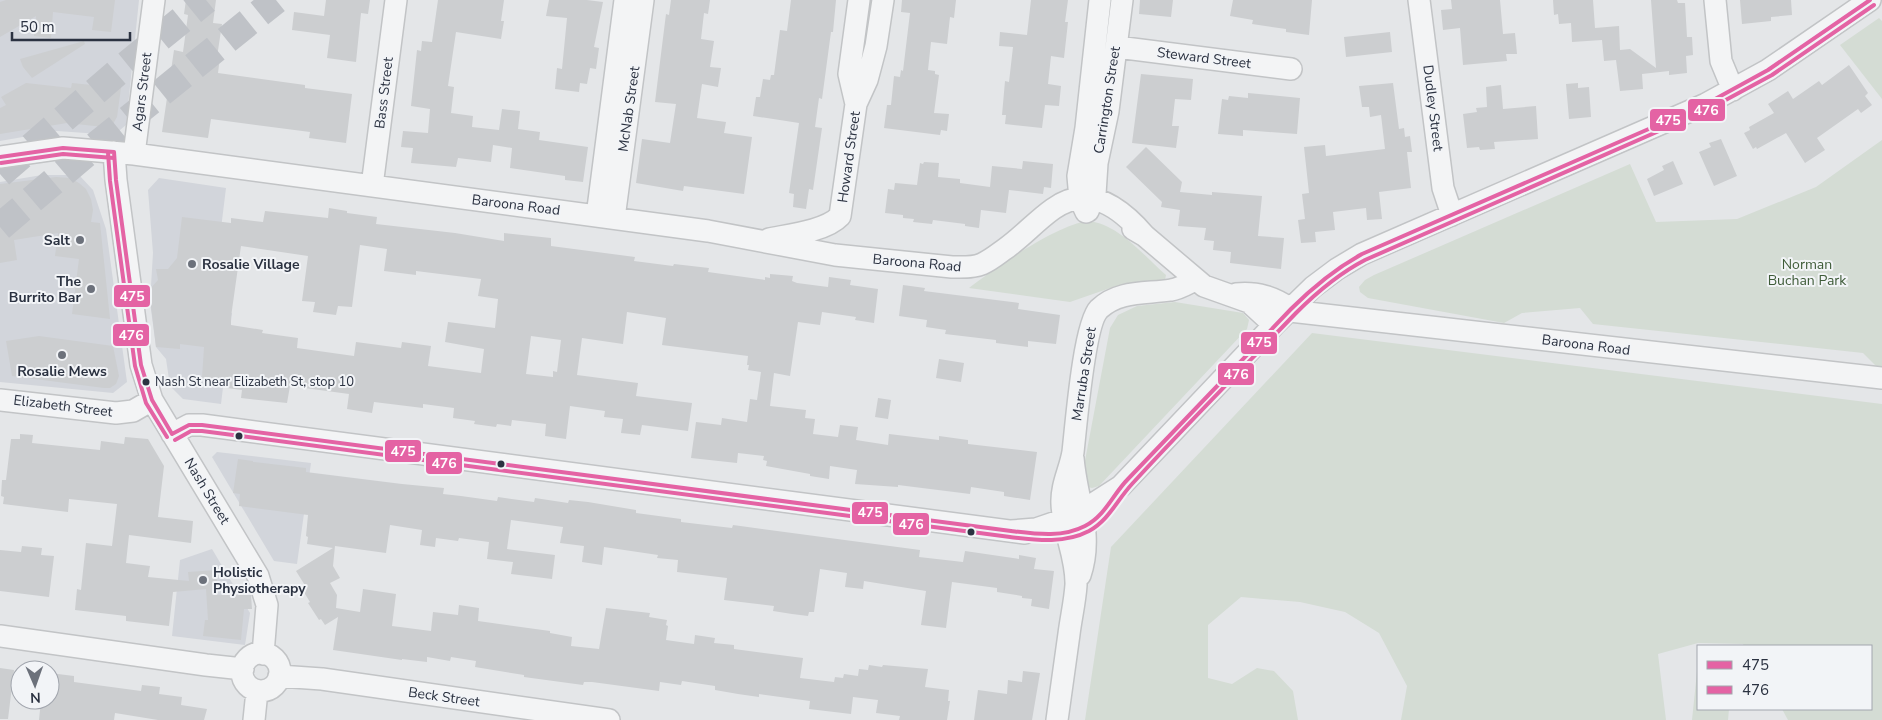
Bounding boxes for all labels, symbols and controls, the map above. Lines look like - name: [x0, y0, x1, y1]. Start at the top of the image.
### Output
- scale bar: [12, 10, 130, 42]
- text: 50 m: [20, 17, 55, 37]
- street label: Steward Street: [1156, 43, 1252, 73]
- street label: Carrington Street: [1089, 45, 1125, 155]
- street label: Agars Street: [128, 51, 156, 132]
- street label: Bass Street: [370, 56, 398, 130]
- street label: Dudley Street: [1418, 64, 1448, 152]
- street label: McNab Street: [614, 65, 644, 153]
- line badge: 476: [1687, 98, 1726, 122]
- text: 476: [1693, 101, 1719, 120]
- line badge: 475: [1649, 108, 1687, 132]
- street label: Howard Street: [833, 110, 865, 204]
- text: 475: [1655, 111, 1681, 130]
- street label: Baroona Road: [471, 190, 561, 220]
- place label: Salt: [44, 231, 71, 250]
- marker: Salt: [74, 234, 86, 246]
- street label: Baroona Road: [872, 250, 962, 276]
- place label: Rosalie Village: [202, 255, 300, 274]
- park label: Norman Buchan Park: [1768, 255, 1847, 290]
- marker: Rosalie Village: [186, 258, 198, 270]
- place label: The Burrito Bar: [9, 272, 82, 307]
- marker: The Burrito Bar: [85, 283, 97, 295]
- line badge: 475: [113, 284, 151, 308]
- text: 475: [119, 287, 145, 306]
- line badge: 476: [112, 323, 150, 347]
- text: 476: [118, 326, 144, 345]
- street label: Marruba Street: [1067, 326, 1101, 422]
- street label: Baroona Road: [1541, 330, 1631, 360]
- line badge: 475: [1240, 331, 1278, 355]
- text: 475: [1246, 333, 1272, 352]
- marker: Rosalie Mews: [56, 349, 68, 361]
- place label: Rosalie Mews: [17, 362, 107, 381]
- line badge: 476: [1217, 362, 1255, 386]
- text: 476: [1223, 365, 1249, 384]
- place label: Nash St near Elizabeth St, stop 10: [155, 373, 354, 391]
- marker: Nash St near Elizabeth St, stop 10: [141, 377, 151, 387]
- street label: Elizabeth Street: [12, 390, 114, 422]
- unlabelled marker: [234, 431, 244, 441]
- line badge: 475: [384, 439, 422, 463]
- text: 475: [390, 442, 416, 461]
- line badge: 476: [425, 451, 463, 475]
- street label: Nash Street: [180, 454, 234, 528]
- text: 476: [431, 454, 457, 473]
- unlabelled marker: [496, 459, 506, 469]
- line badge: 475: [851, 501, 889, 525]
- text: 475: [857, 503, 883, 522]
- line badge: 476: [892, 512, 930, 536]
- text: 476: [898, 515, 924, 534]
- unlabelled marker: [966, 527, 976, 537]
- place label: Holistic Physiotherapy: [213, 563, 306, 598]
- marker: Holistic Physiotherapy: [197, 574, 209, 586]
- legend: [1697, 645, 1872, 710]
- text: 475: [1742, 655, 1769, 675]
- north arrow: [10, 660, 60, 710]
- text: 476: [1742, 680, 1769, 700]
- street label: Beck Street: [407, 683, 481, 711]
- text: N: [30, 688, 41, 707]

